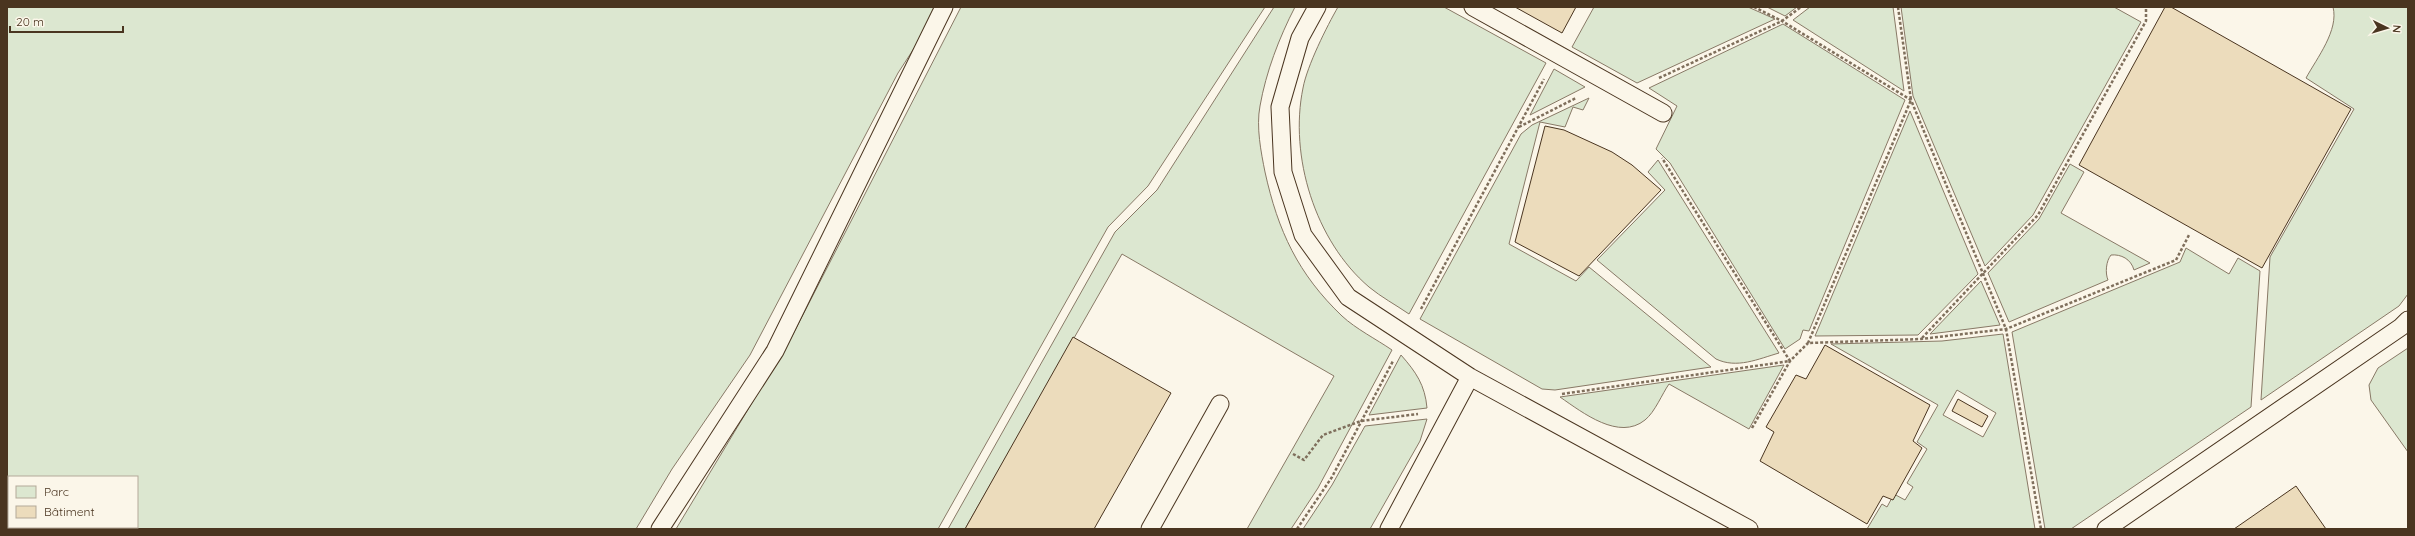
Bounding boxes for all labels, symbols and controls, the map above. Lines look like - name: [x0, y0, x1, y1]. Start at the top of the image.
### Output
- scale bar: [10, 8, 123, 34]
- north arrow: [2367, 8, 2407, 48]
- text: 20 m: [16, 14, 44, 29]
- text: N: [2390, 24, 2404, 34]
- legend: [8, 476, 138, 528]
- text: Parc: [44, 484, 69, 499]
- text: Bâtiment: [44, 504, 94, 519]

